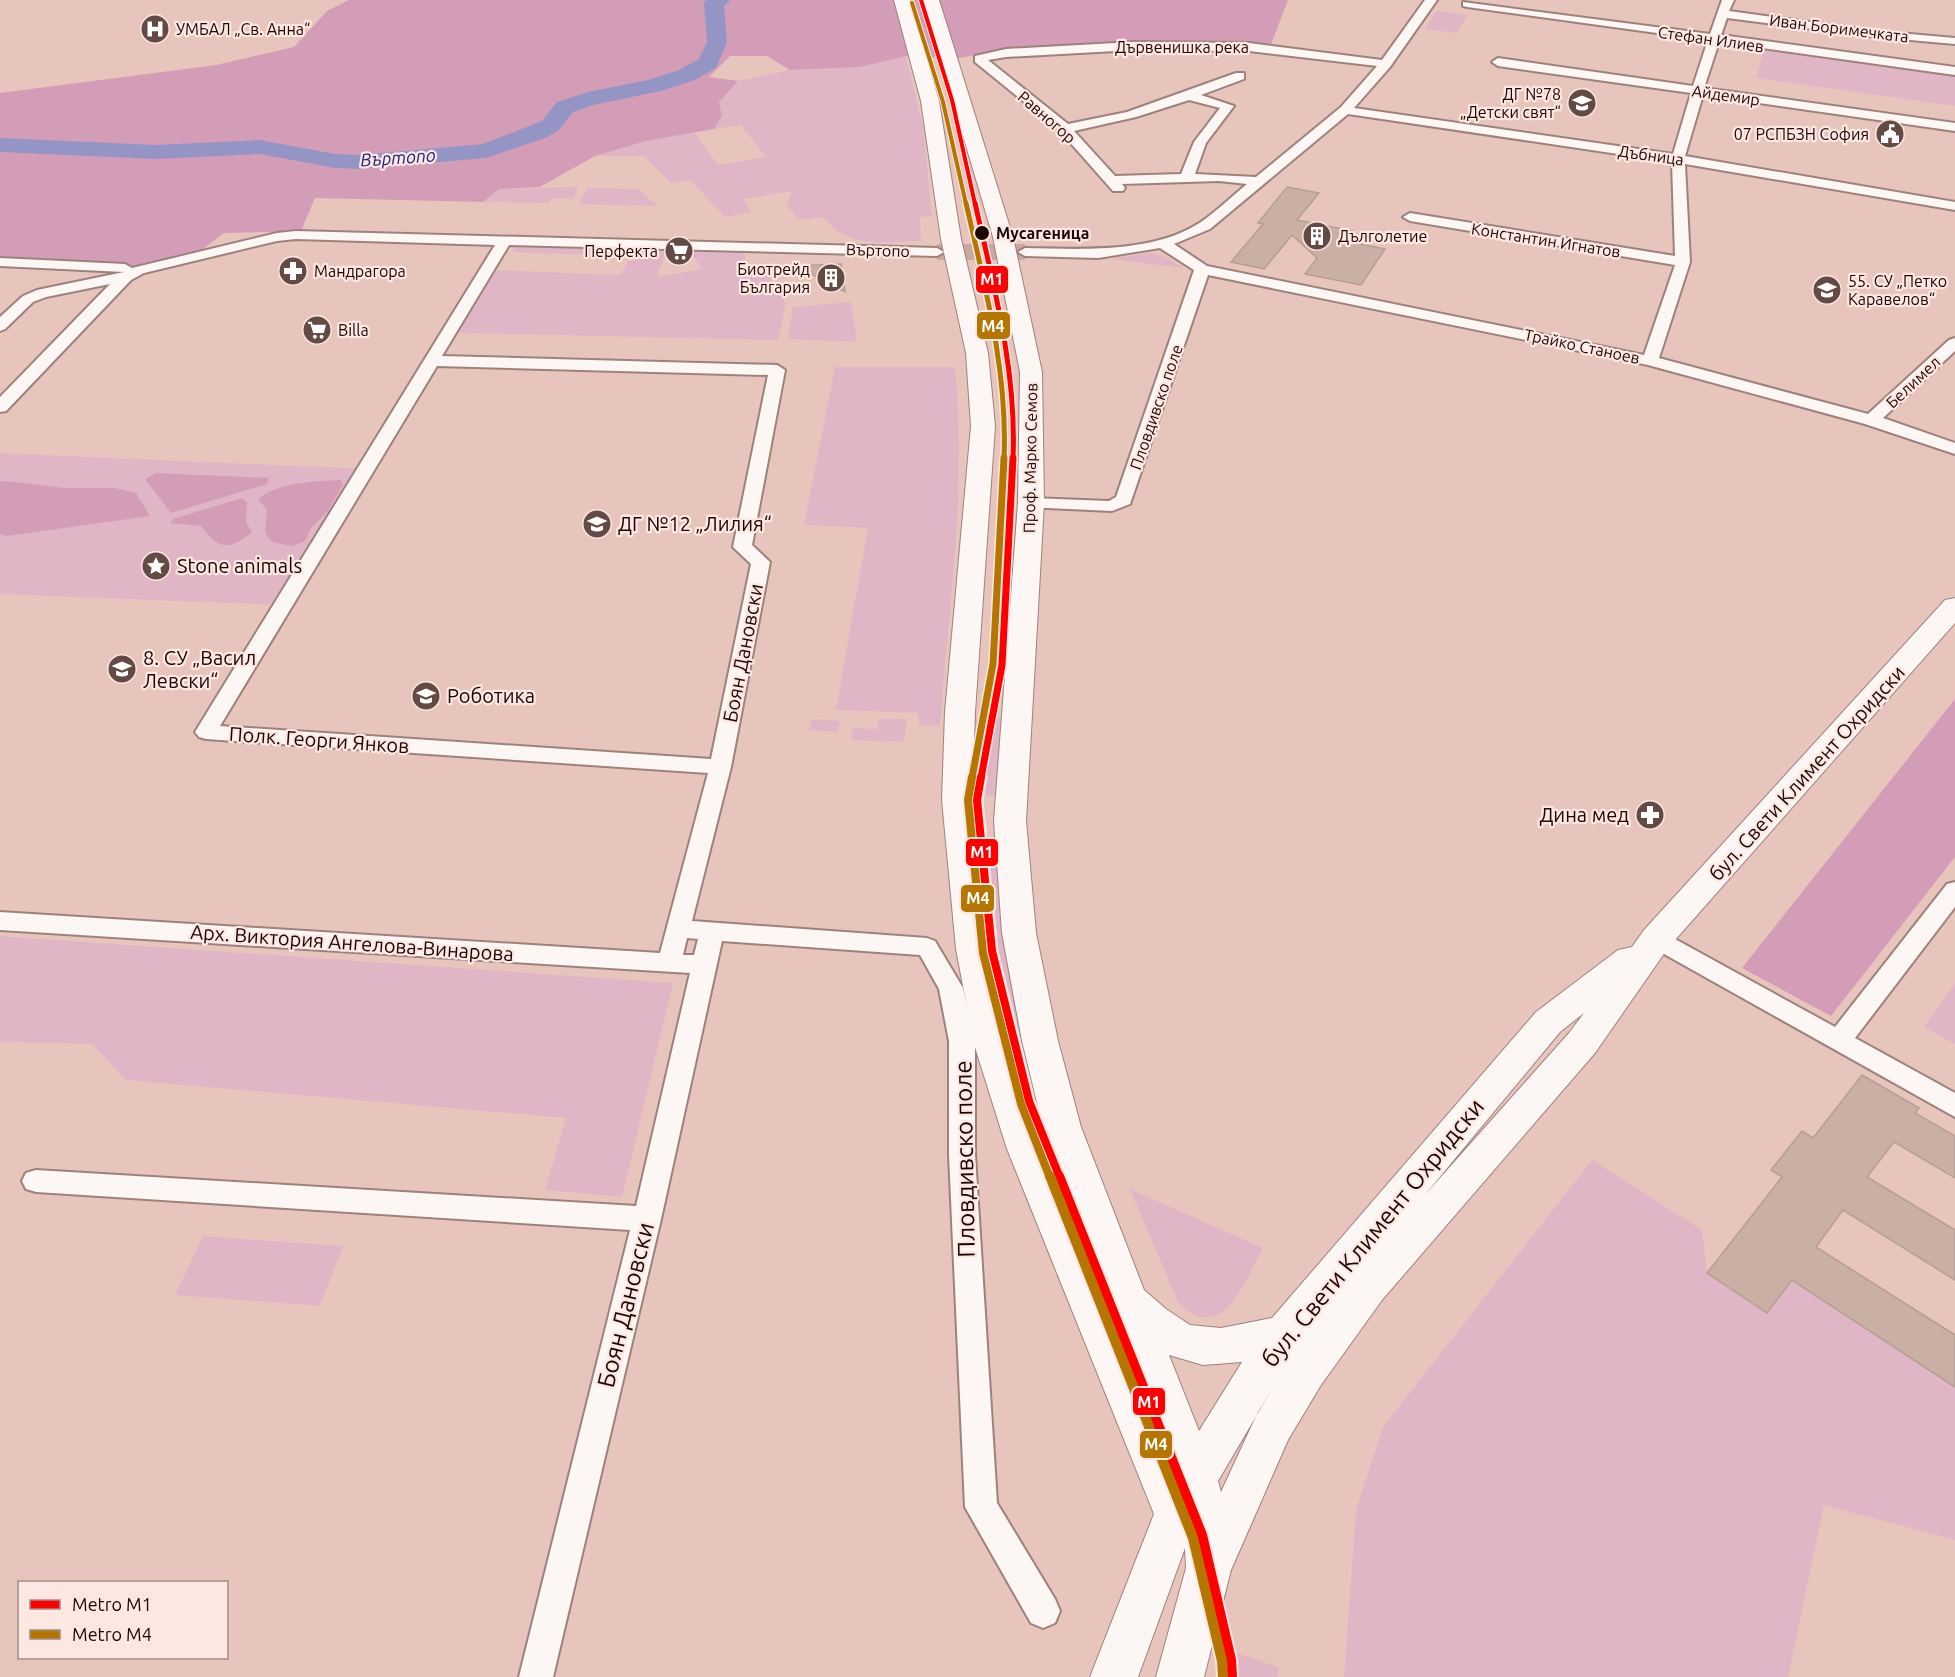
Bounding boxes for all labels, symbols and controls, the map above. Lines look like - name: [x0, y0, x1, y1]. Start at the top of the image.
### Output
- street label: Иван Боримечката: [1768, 11, 1910, 45]
- hospital icon: УМБАЛ „Св. Анна“: [139, 13, 171, 45]
- place label: УМБАЛ „Св. Анна“: [176, 20, 310, 38]
- street label: Стефан Илиев: [1657, 23, 1765, 55]
- street label: Дървенишка река: [1115, 38, 1249, 56]
- street label: Айдемир: [1691, 81, 1761, 109]
- place label: ДГ №78 „Детски свят“: [1460, 85, 1561, 121]
- street label: Равногор: [1015, 87, 1079, 147]
- school or university icon: ДГ №78 „Детски свят“: [1566, 87, 1598, 119]
- public building icon: 07 РСПБЗН София: [1874, 118, 1906, 150]
- place label: 07 РСПБЗН София: [1734, 125, 1869, 143]
- street label: Дъбница: [1617, 141, 1685, 169]
- water label: Въртопо: [360, 144, 436, 170]
- street label: Константин Игнатов: [1470, 219, 1622, 261]
- building icon: Дълголетие: [1301, 220, 1333, 252]
- marker: Мусагеница: [973, 224, 991, 242]
- place label: Мусагеница: [996, 224, 1089, 242]
- place label: Дълголетие: [1338, 227, 1427, 245]
- supermarket icon: Перфекта: [663, 235, 695, 267]
- street label: Въртопо: [846, 240, 910, 260]
- place label: Перфекта: [584, 242, 658, 260]
- pharmacy icon: Мандрагора: [277, 255, 309, 287]
- place label: Биотрейд България: [737, 260, 810, 296]
- place label: Мандрагора: [314, 262, 406, 280]
- building icon: Биотрейд България: [815, 262, 847, 294]
- line badge: M1: [975, 265, 1009, 294]
- text: M1: [980, 270, 1004, 288]
- place label: 55. СУ „Петко Каравелов“: [1848, 272, 1947, 308]
- school or university icon: 55. СУ „Петко Каравелов“: [1811, 274, 1843, 306]
- line badge: M4: [976, 311, 1011, 340]
- supermarket icon: Billa: [301, 314, 333, 346]
- text: M4: [981, 317, 1005, 335]
- place label: Billa: [338, 321, 369, 339]
- street label: Трайко Станоев: [1523, 325, 1641, 367]
- street label: Пловдивско поле: [1126, 342, 1186, 472]
- street label: Белимел: [1882, 352, 1944, 412]
- street label: Проф. Марко Семов: [1020, 383, 1040, 533]
- school or university icon: ДГ №12 „Лилия“: [581, 508, 613, 540]
- place label: ДГ №12 „Лилия“: [618, 512, 772, 535]
- place icon: Stone animals: [140, 550, 172, 582]
- place label: Stone animals: [177, 554, 302, 577]
- street label: Боян Дановски: [718, 581, 767, 724]
- place label: 8. СУ „Васил Левски“: [143, 646, 256, 692]
- school or university icon: 8. СУ „Васил Левски“: [106, 653, 138, 685]
- street label: бул. Свети Климент Охридски: [1704, 661, 1909, 885]
- school or university icon: Роботика: [410, 680, 442, 712]
- place label: Роботика: [447, 684, 535, 707]
- street label: Полк. Георги Янков: [228, 722, 410, 757]
- pharmacy icon: Дина мед: [1634, 799, 1666, 831]
- place label: Дина мед: [1539, 803, 1629, 826]
- line badge: M1: [965, 838, 999, 867]
- text: M1: [970, 843, 994, 861]
- line badge: M4: [960, 884, 995, 913]
- text: M4: [966, 889, 990, 907]
- street label: Арх. Виктория Ангелова-Винарова: [190, 920, 514, 965]
- street label: Пловдивско поле: [949, 1060, 980, 1258]
- street label: бул. Свети Климент Охридски: [1256, 1093, 1489, 1372]
- street label: Боян Дановски: [592, 1219, 659, 1390]
- line badge: M1: [1132, 1387, 1166, 1416]
- text: M1: [1137, 1393, 1161, 1411]
- line badge: M4: [1139, 1430, 1173, 1459]
- text: M4: [1144, 1435, 1168, 1453]
- legend: [18, 1581, 228, 1659]
- text: Metro M1: [72, 1594, 152, 1614]
- text: Metro M4: [72, 1624, 152, 1644]

